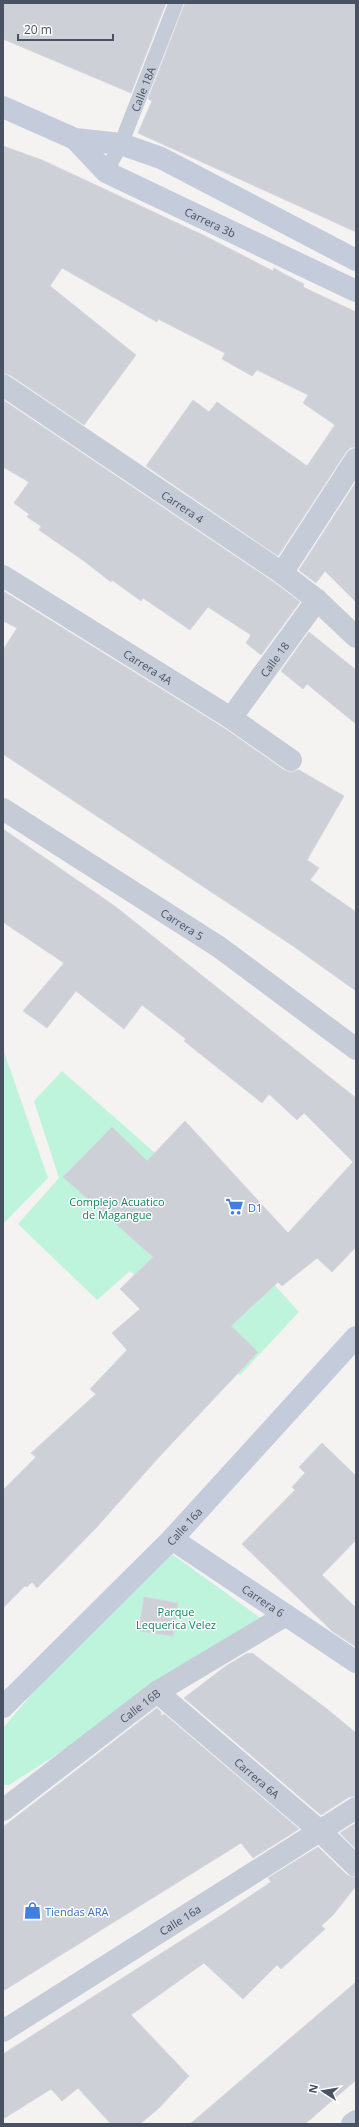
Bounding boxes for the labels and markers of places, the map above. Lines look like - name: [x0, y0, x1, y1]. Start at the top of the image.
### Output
- supermarket icon: D1: [225, 1197, 245, 1217]
- place label: D1: [248, 1200, 262, 1215]
- shop icon: Tiendas ARA: [22, 1901, 42, 1921]
- place label: Tiendas ARA: [45, 1904, 108, 1919]

